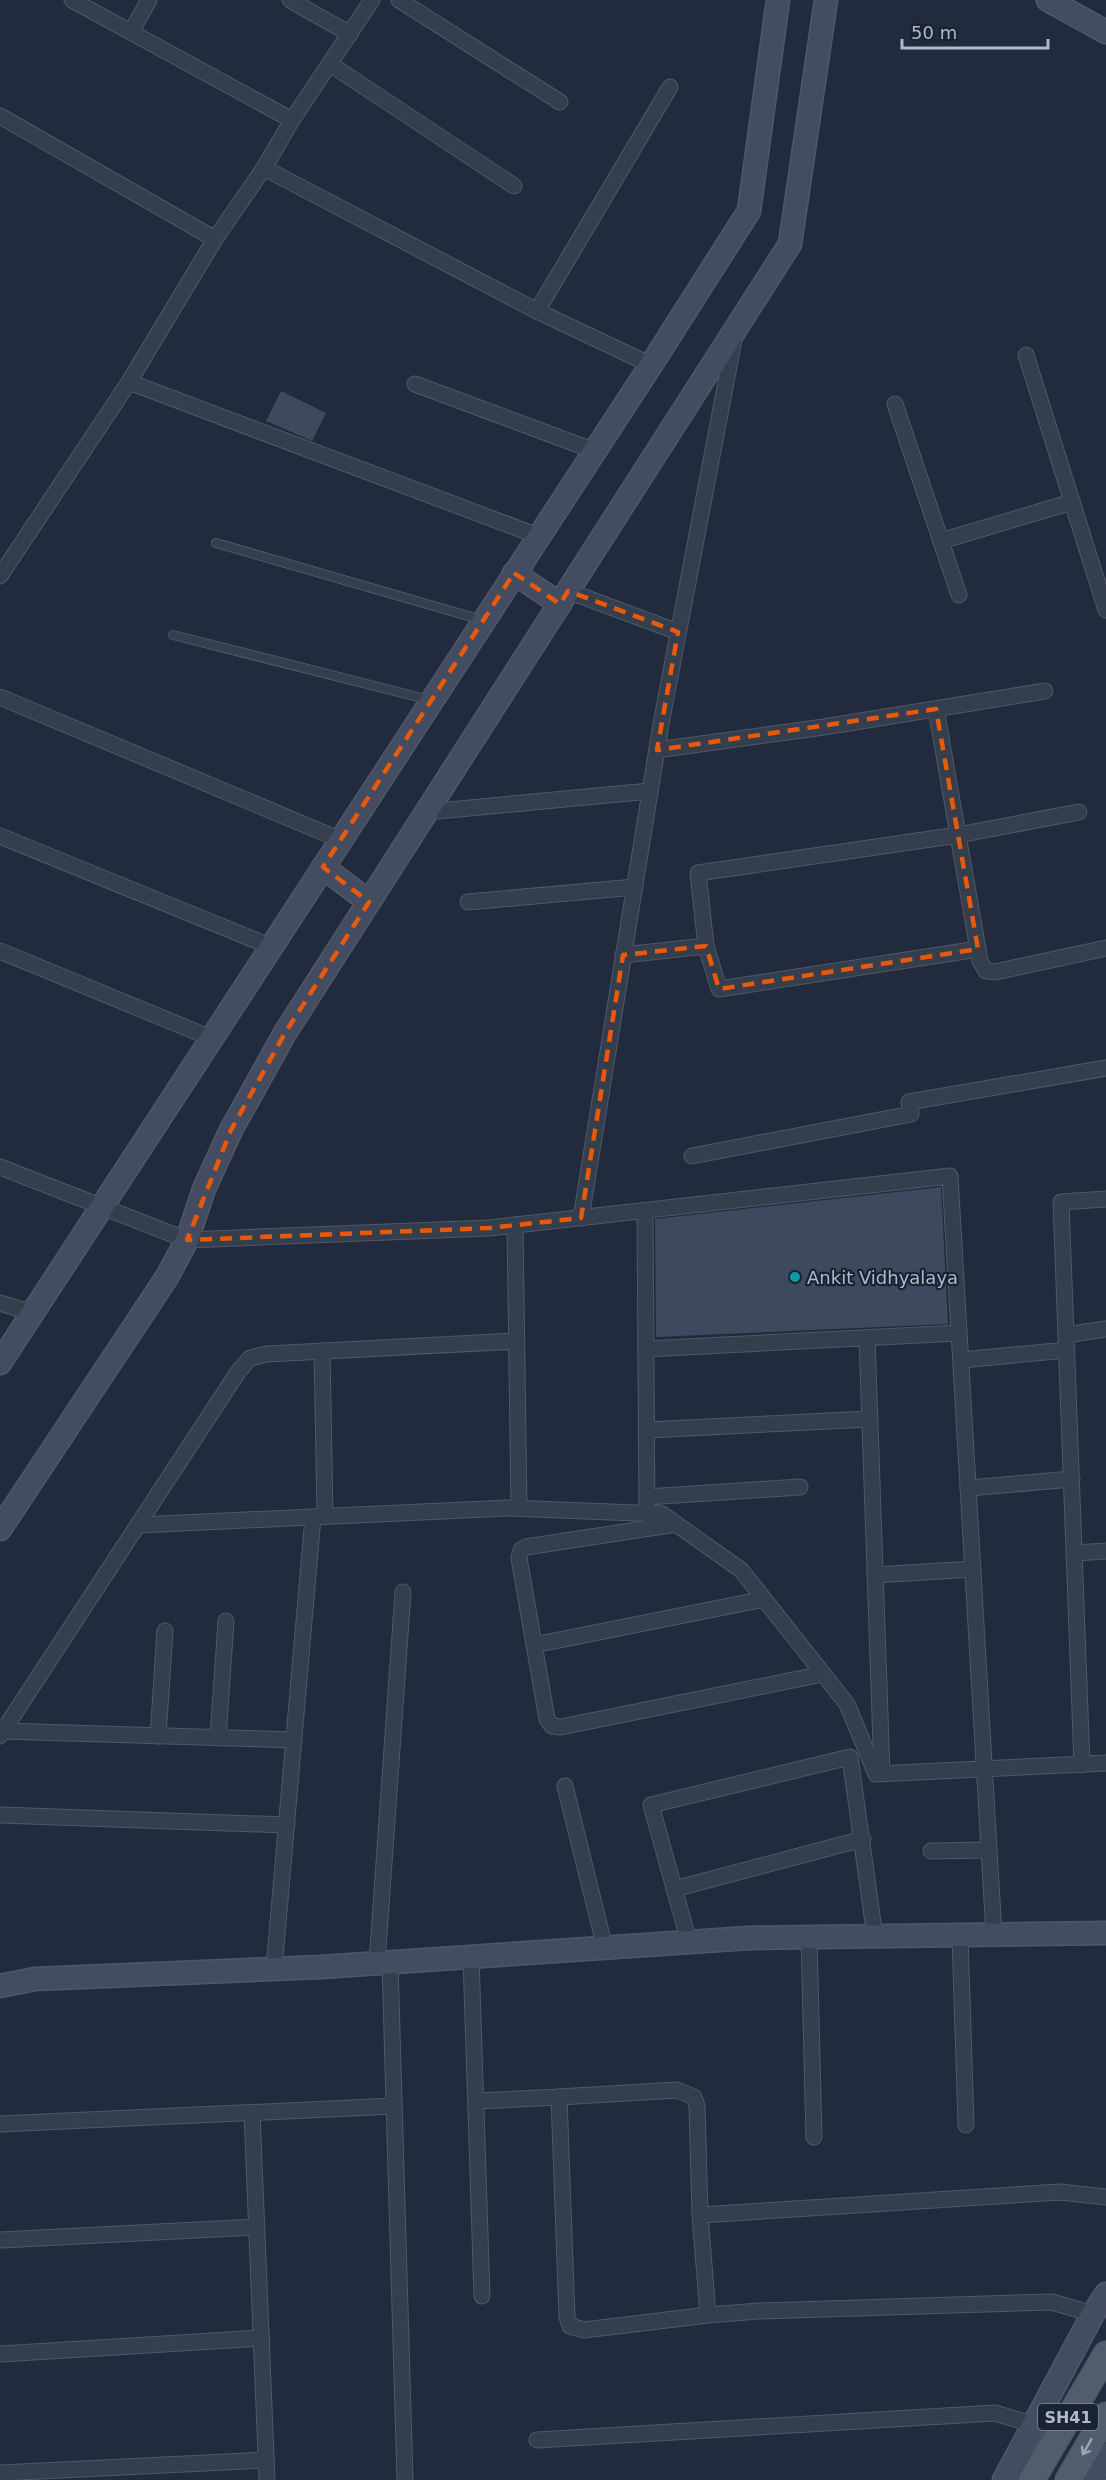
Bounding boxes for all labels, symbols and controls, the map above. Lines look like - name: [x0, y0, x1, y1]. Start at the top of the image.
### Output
- scale bar: [902, 12, 1048, 50]
- text: 50 m: [911, 22, 957, 43]
- place label: Ankit Vidhyalaya: [807, 1267, 958, 1288]
- marker: Ankit Vidhyalaya: [788, 1270, 802, 1284]
- road number: SH41: [1038, 2404, 1098, 2430]
- one-way arrow: [1081, 2438, 1093, 2455]

